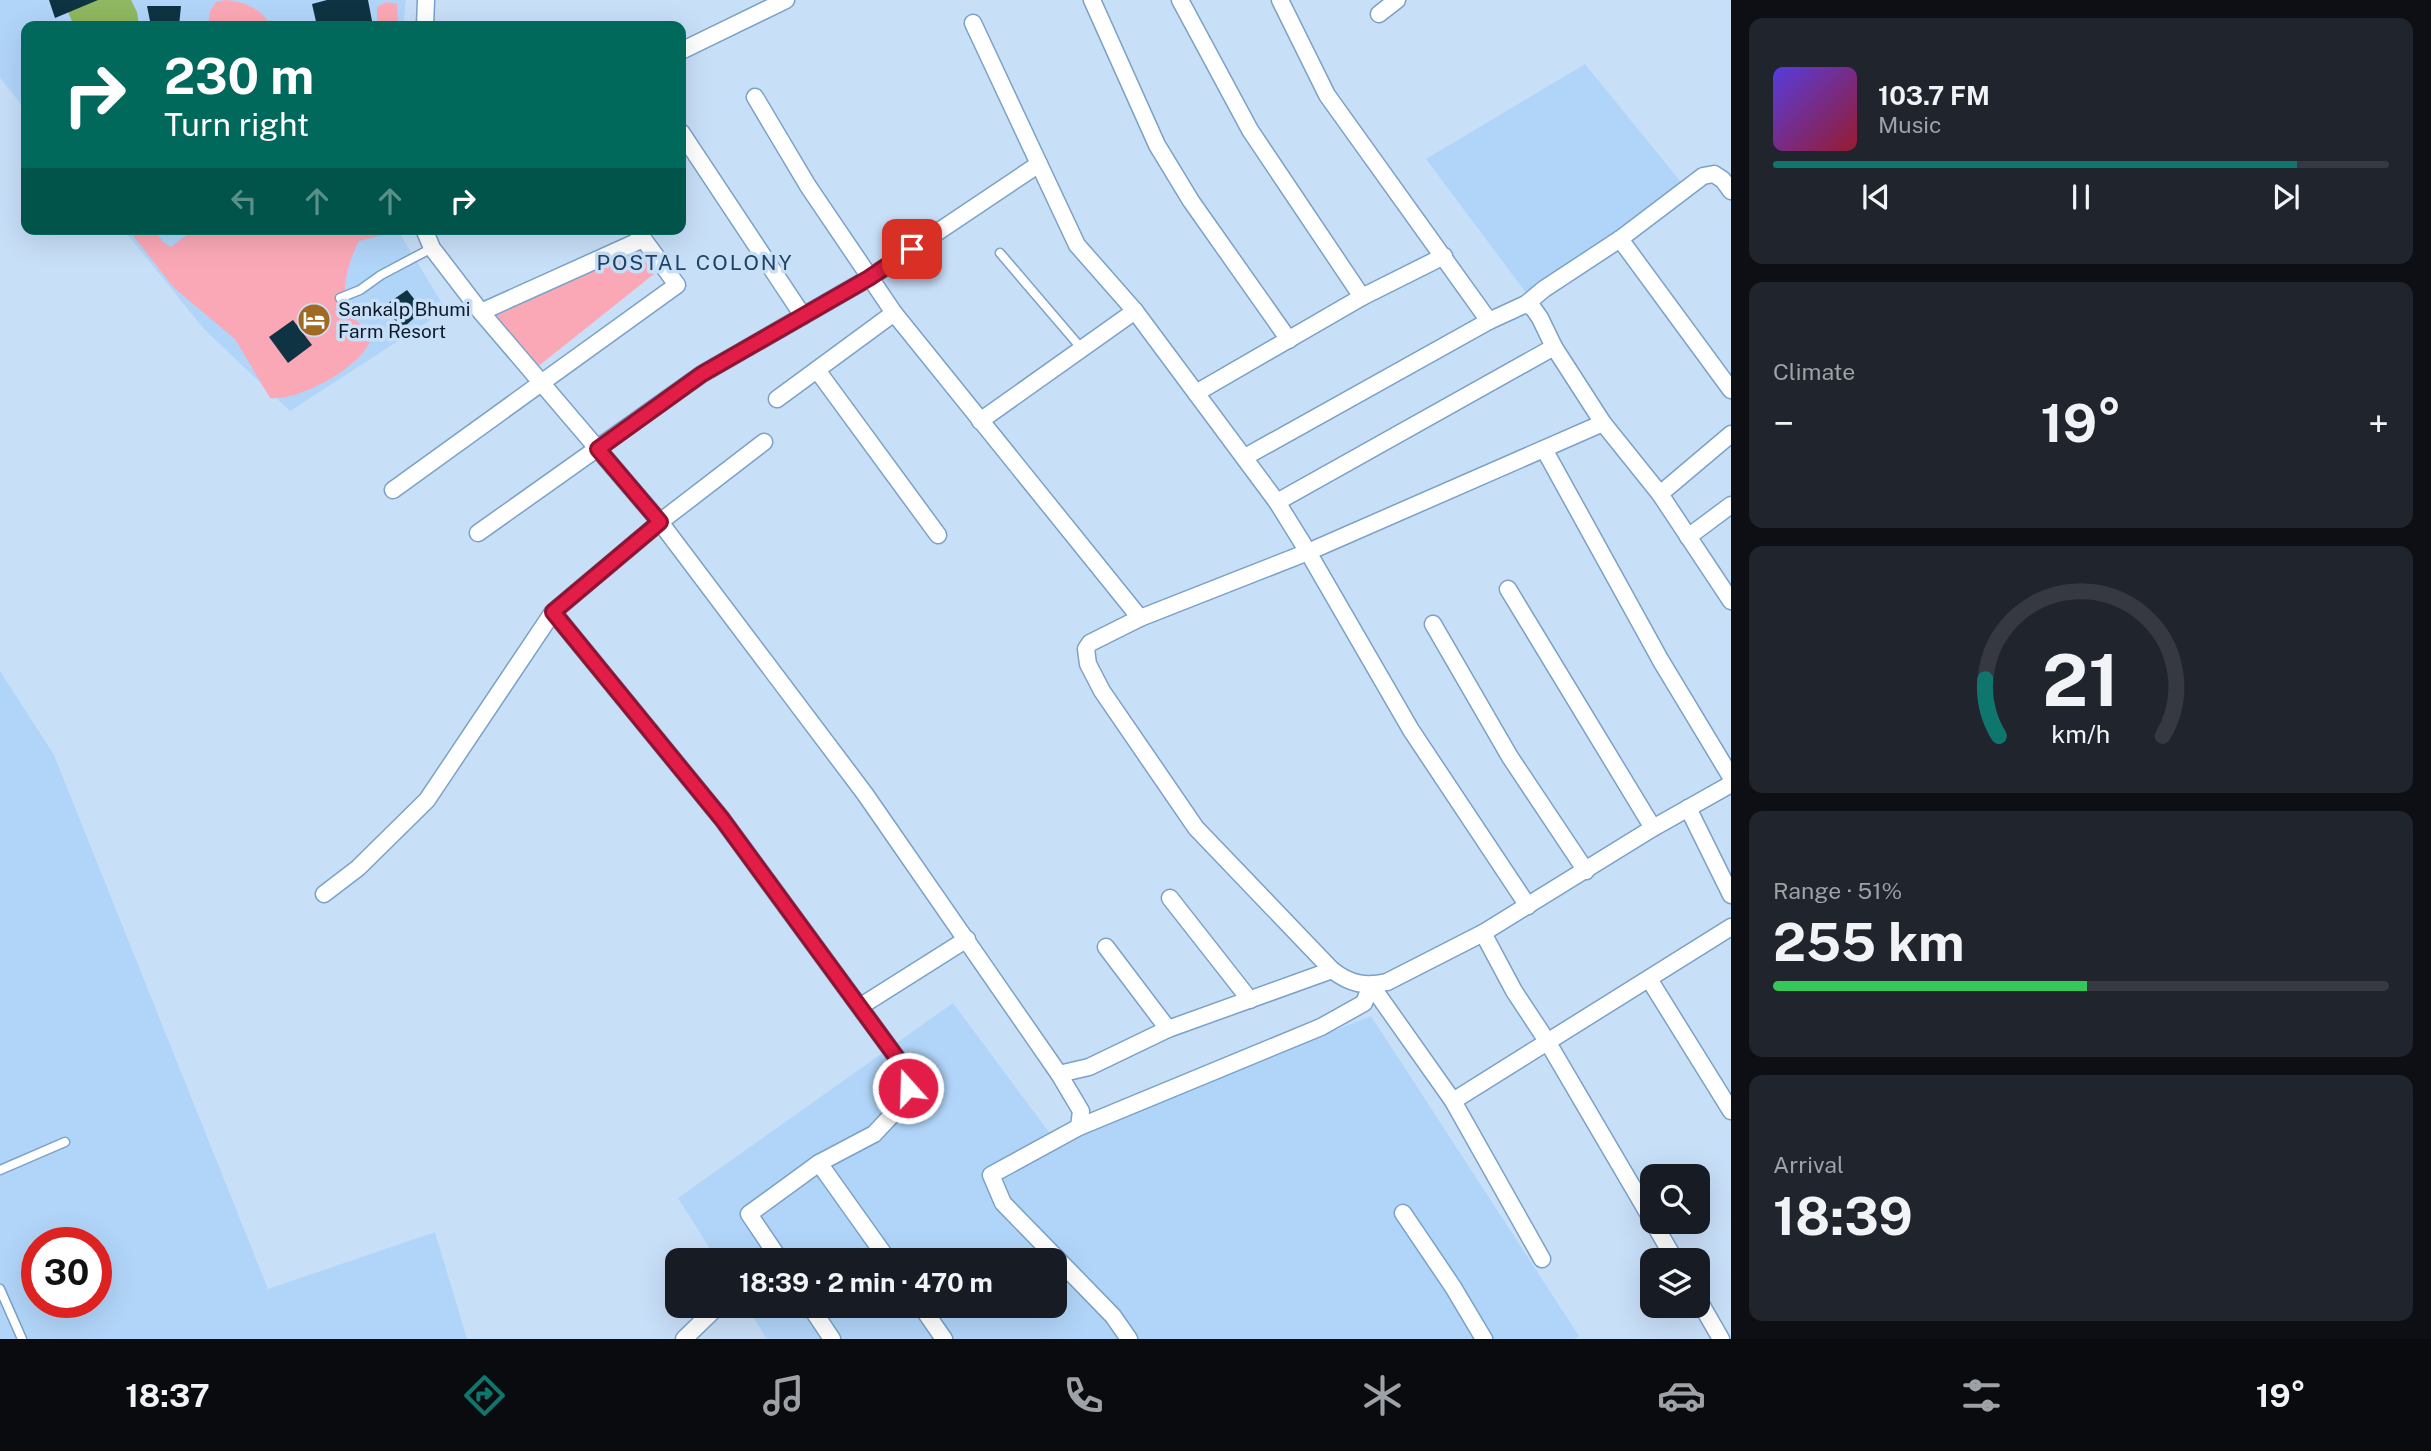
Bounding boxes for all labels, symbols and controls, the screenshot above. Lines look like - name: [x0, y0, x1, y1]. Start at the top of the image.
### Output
- text: 230 m: [164, 47, 314, 105]
- icon: right: [49, 49, 140, 140]
- text: 103.7 FM: [1878, 80, 1990, 111]
- text: Turn right: [164, 106, 309, 143]
- text: Music: [1878, 111, 1942, 138]
- icon: previous: [1857, 178, 1895, 216]
- icon: pause: [2062, 178, 2100, 216]
- icon: next: [2267, 178, 2305, 216]
- icon: left: [225, 182, 263, 220]
- icon: ahead: [298, 182, 336, 220]
- icon: ahead: [371, 182, 409, 220]
- icon: right: [444, 182, 482, 220]
- pin: [882, 219, 942, 279]
- icon: arrive: [893, 230, 931, 268]
- district label: POSTAL COLONY: [597, 250, 793, 275]
- place label: Sankalp Bhumi Farm Resort: [338, 298, 471, 342]
- hotel icon: Sankalp Bhumi Farm Resort: [295, 301, 333, 339]
- text: Climate: [1773, 358, 1855, 385]
- text: 19°: [2040, 393, 2122, 454]
- text: −: [1773, 401, 1794, 446]
- text: +: [2368, 401, 2389, 446]
- text: 21: [2042, 637, 2120, 722]
- text: km/h: [2052, 718, 2110, 748]
- text: Range · 51%: [1773, 877, 1902, 904]
- text: 255 km: [1773, 912, 1965, 973]
- position arrow: [871, 1051, 945, 1125]
- text: Arrival: [1773, 1151, 1844, 1178]
- map controls: [1640, 1164, 1710, 1318]
- button: search: [1640, 1164, 1710, 1234]
- text: 18:39: [1773, 1186, 1913, 1247]
- speed limit sign: 30: [21, 1227, 112, 1318]
- button: layers: [1640, 1248, 1710, 1318]
- text: 18:39 · 2 min · 470 m: [739, 1267, 993, 1298]
- icon: directions: [460, 1371, 509, 1420]
- icon: music: [759, 1371, 808, 1420]
- icon: phone: [1059, 1371, 1108, 1420]
- icon: climate: [1358, 1371, 1407, 1420]
- icon: car: [1657, 1371, 1706, 1420]
- icon: filters: [1957, 1371, 2006, 1420]
- text: 18:37: [125, 1377, 210, 1414]
- text: 19°: [2256, 1377, 2306, 1414]

